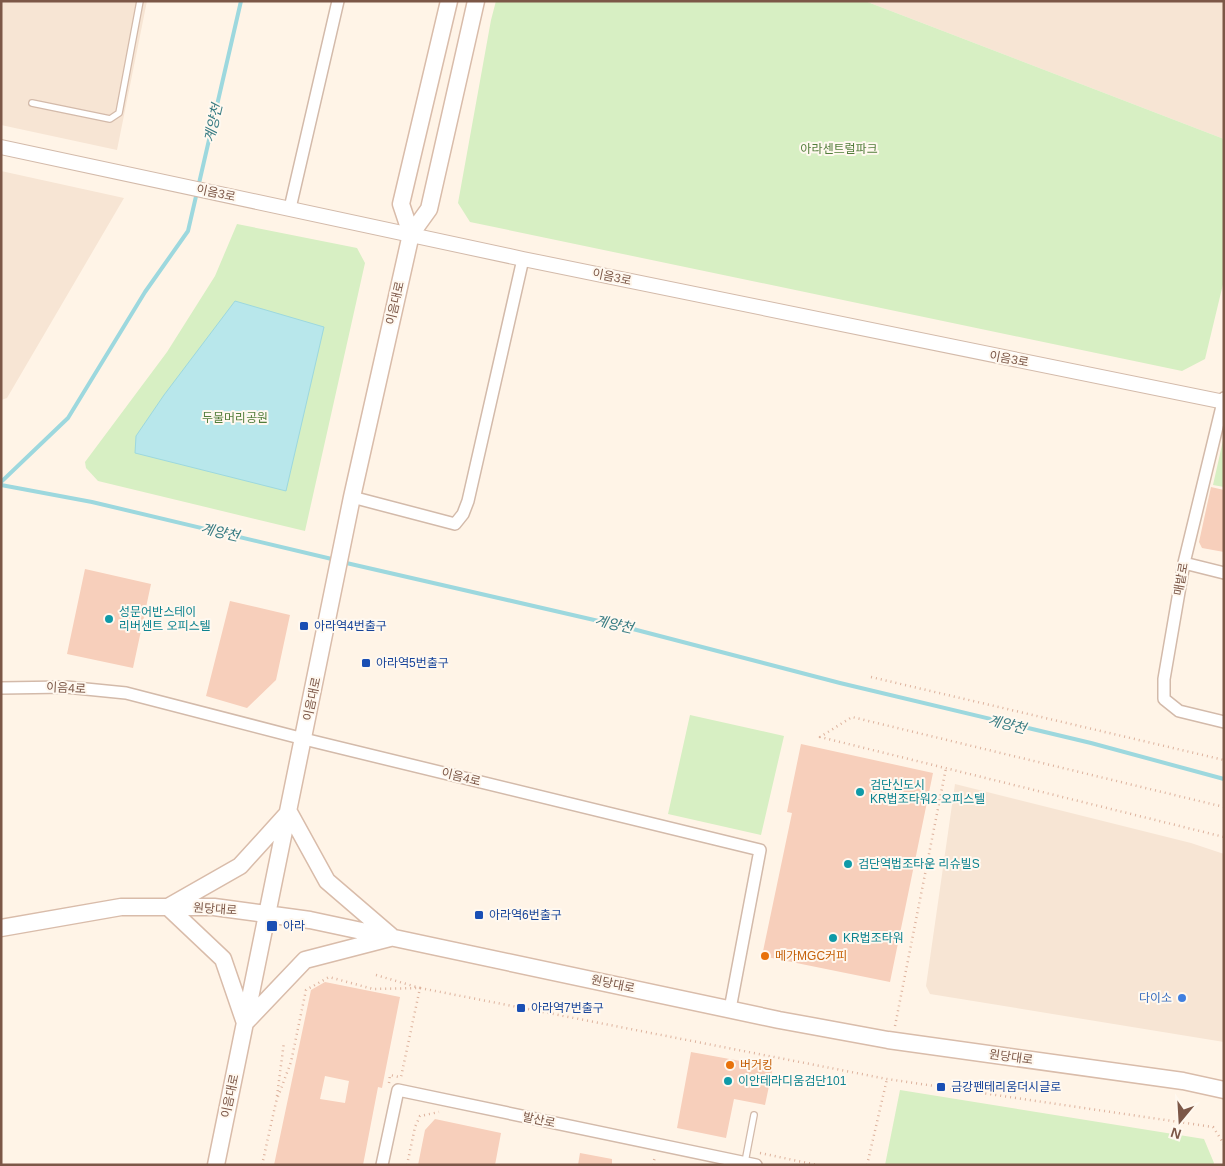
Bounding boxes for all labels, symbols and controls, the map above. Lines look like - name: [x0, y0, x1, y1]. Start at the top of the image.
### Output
- water label: 계양천: [201, 101, 225, 144]
- park label: 아라센트럴파크: [800, 142, 878, 156]
- street label: 이음3로: [195, 182, 237, 204]
- street label: 이음3로: [591, 266, 633, 288]
- street label: 이음대로: [383, 280, 407, 326]
- street label: 이음3로: [988, 348, 1030, 370]
- park label: 두물머리공원: [202, 411, 268, 425]
- water label: 계양천: [199, 520, 242, 544]
- street label: 매밭로: [1171, 561, 1191, 597]
- place label: 성문어반스테이 리버센트 오피스텔: [119, 605, 211, 633]
- water label: 계양천: [593, 612, 636, 636]
- marker: 성문어반스테이 리버센트 오피스텔: [103, 613, 115, 625]
- place label: 아라역4번출구: [314, 619, 387, 633]
- marker: 아라역4번출구: [298, 620, 310, 632]
- place label: 아라역5번출구: [376, 656, 449, 670]
- marker: 아라역5번출구: [360, 657, 372, 669]
- street label: 이음대로: [301, 676, 323, 722]
- street label: 이음4로: [46, 680, 86, 696]
- water label: 계양천: [986, 712, 1029, 737]
- street label: 이음4로: [440, 765, 482, 789]
- place label: 검단신도시 KR법조타워2 오피스텔: [870, 778, 985, 806]
- marker: 검단신도시 KR법조타워2 오피스텔: [854, 786, 866, 798]
- place label: 검단역법조타운 리슈빌S: [858, 857, 980, 871]
- marker: 검단역법조타운 리슈빌S: [842, 858, 854, 870]
- street label: 원당대로: [192, 900, 238, 918]
- place label: 아라역6번출구: [489, 908, 562, 922]
- marker: 아라역6번출구: [473, 909, 485, 921]
- marker: 아라: [265, 919, 279, 933]
- place label: 아라: [283, 919, 305, 933]
- place label: KR법조타워: [843, 931, 904, 945]
- marker: KR법조타워: [827, 932, 839, 944]
- place label: 메가MGC커피: [775, 949, 847, 963]
- marker: 메가MGC커피: [759, 950, 771, 962]
- street label: 원당대로: [590, 973, 636, 995]
- place label: 다이소: [1139, 991, 1172, 1005]
- marker: 다이소: [1176, 992, 1188, 1004]
- place label: 아라역7번출구: [531, 1001, 604, 1015]
- marker: 아라역7번출구: [515, 1002, 527, 1014]
- street label: 원당대로: [988, 1047, 1034, 1067]
- place label: 버거킹: [740, 1058, 773, 1072]
- marker: 버거킹: [724, 1059, 736, 1071]
- street label: 이음대로: [219, 1073, 241, 1119]
- place label: 이안테라디움검단101: [738, 1074, 847, 1088]
- marker: 이안테라디움검단101: [722, 1075, 734, 1087]
- place label: 금강펜테리움더시글로: [951, 1080, 1061, 1094]
- marker: 금강펜테리움더시글로: [935, 1081, 947, 1093]
- north arrow: [1155, 1096, 1205, 1146]
- street label: 발산로: [521, 1110, 557, 1130]
- text: N: [1169, 1124, 1183, 1143]

